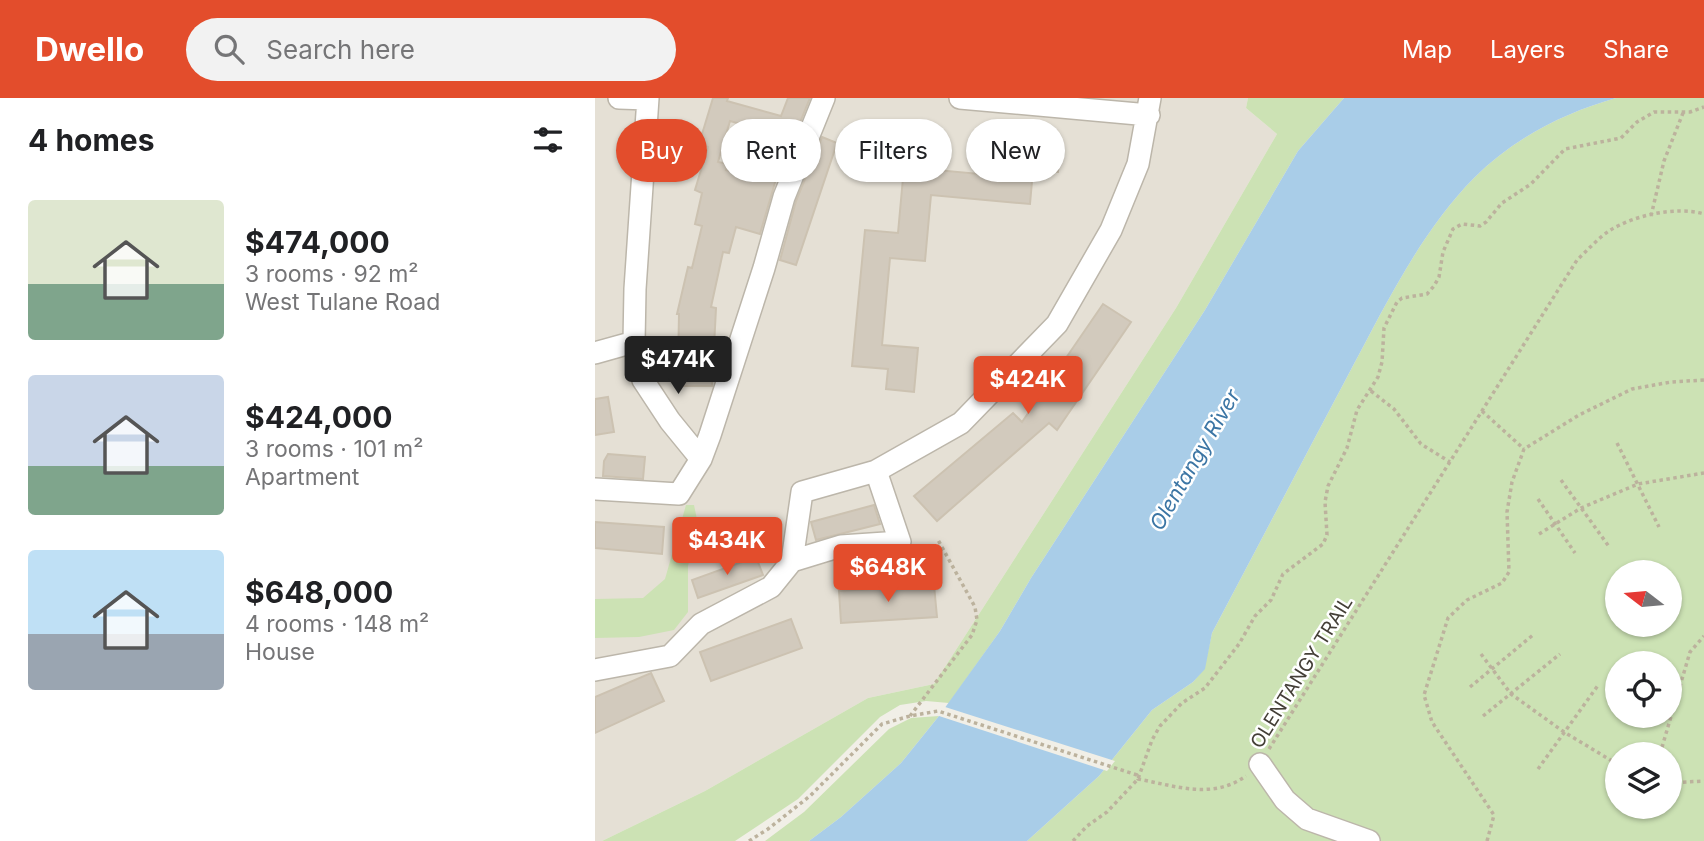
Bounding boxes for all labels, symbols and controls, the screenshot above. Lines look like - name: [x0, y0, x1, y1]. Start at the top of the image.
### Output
- search box: [186, 18, 676, 81]
- text: Dwello: [35, 29, 144, 69]
- icon: search: [210, 30, 248, 68]
- text: Search here: [266, 34, 415, 65]
- text: Map: [1402, 35, 1452, 64]
- text: Layers: [1490, 35, 1565, 64]
- text: Share: [1603, 35, 1669, 64]
- chip: Buy: [616, 119, 707, 182]
- chip: Rent: [721, 119, 821, 182]
- chip: Filters: [835, 119, 952, 182]
- chip: New: [966, 119, 1065, 182]
- icon: filters: [529, 121, 567, 159]
- text: 4 homes: [28, 122, 155, 158]
- text: $474,000: [245, 224, 390, 260]
- icon: home: [84, 228, 168, 312]
- text: 3 rooms · 92 m²: [245, 260, 418, 288]
- text: West Tulane Road: [245, 288, 440, 316]
- pin: $474K: [629, 336, 727, 396]
- text: $474K: [641, 345, 715, 373]
- pin: $424K: [979, 356, 1077, 416]
- text: $424K: [990, 365, 1066, 393]
- water label: Olentangy River: [1144, 384, 1245, 535]
- text: $424,000: [245, 399, 392, 435]
- icon: home: [84, 403, 168, 487]
- text: 3 rooms · 101 m²: [245, 435, 423, 463]
- text: Apartment: [245, 463, 359, 491]
- pin: $434K: [678, 518, 776, 577]
- text: $434K: [688, 526, 766, 554]
- pin: $648K: [839, 545, 937, 604]
- text: $648K: [849, 553, 927, 581]
- north arrow: [1605, 560, 1682, 637]
- map controls: [1605, 560, 1682, 819]
- text: $648,000: [245, 574, 393, 610]
- icon: home: [84, 578, 168, 662]
- street label: OLENTANGY TRAIL: [1245, 592, 1357, 752]
- text: 4 rooms · 148 m²: [245, 610, 429, 638]
- text: House: [245, 638, 315, 666]
- button: locate: [1605, 651, 1682, 728]
- button: layers: [1605, 742, 1682, 819]

